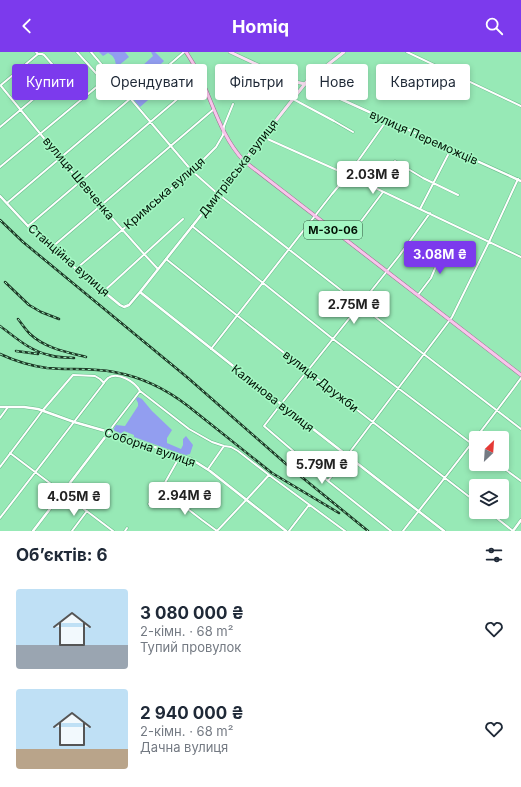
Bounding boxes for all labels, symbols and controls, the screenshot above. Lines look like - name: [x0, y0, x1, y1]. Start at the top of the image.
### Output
- icon: back: [16, 15, 38, 37]
- icon: search: [483, 15, 505, 37]
- text: Homiq: [232, 16, 289, 37]
- chip: Купити: [12, 64, 88, 100]
- chip: Орендувати: [96, 64, 207, 100]
- chip: Фільтри: [215, 64, 298, 100]
- chip: Нове: [306, 64, 368, 100]
- chip: Квартира: [376, 64, 470, 100]
- street label: вулиця Переможців: [367, 106, 481, 168]
- street label: Дмитрівська вулиця: [195, 116, 281, 220]
- street label: вулиця Шевченка: [40, 133, 118, 223]
- street label: Кримська вулиця: [120, 154, 208, 232]
- pin: 2.03M ₴: [336, 161, 410, 195]
- text: 2.03M ₴: [346, 166, 400, 182]
- street label: Станційна вулиця: [25, 220, 113, 300]
- road number: М-30-06: [304, 221, 362, 239]
- pin: 3.08M ₴: [403, 241, 477, 275]
- text: 3.08M ₴: [413, 246, 467, 262]
- pin: 2.75M ₴: [317, 291, 391, 325]
- text: 2.75M ₴: [328, 296, 380, 312]
- street label: вулиця Дружби: [280, 347, 362, 415]
- street label: Калинова вулиця: [229, 361, 317, 435]
- street label: Соборна вулиця: [102, 424, 198, 470]
- north arrow: [469, 431, 509, 471]
- map controls: [469, 431, 509, 519]
- pin: 5.79M ₴: [285, 451, 359, 485]
- text: 5.79M ₴: [296, 456, 348, 472]
- button: layers: [469, 479, 509, 519]
- pin: 2.94M ₴: [148, 482, 222, 516]
- pin: 4.05M ₴: [37, 483, 111, 517]
- text: 2.94M ₴: [158, 487, 212, 503]
- text: 4.05M ₴: [47, 488, 101, 504]
- icon: filters: [483, 544, 505, 566]
- text: Об’єктів: 6: [16, 545, 108, 565]
- text: 3 080 000 ₴: [140, 603, 244, 623]
- icon: home: [48, 605, 96, 653]
- icon: heart: [483, 618, 505, 640]
- text: 2-кімн. · 68 m²: [140, 623, 234, 639]
- text: Тупий провулок: [140, 639, 241, 655]
- text: 2 940 000 ₴: [140, 703, 244, 723]
- icon: home: [48, 705, 96, 753]
- icon: heart: [483, 718, 505, 740]
- text: 2-кімн. · 68 m²: [140, 723, 234, 739]
- text: Дачна вулиця: [140, 739, 228, 755]

